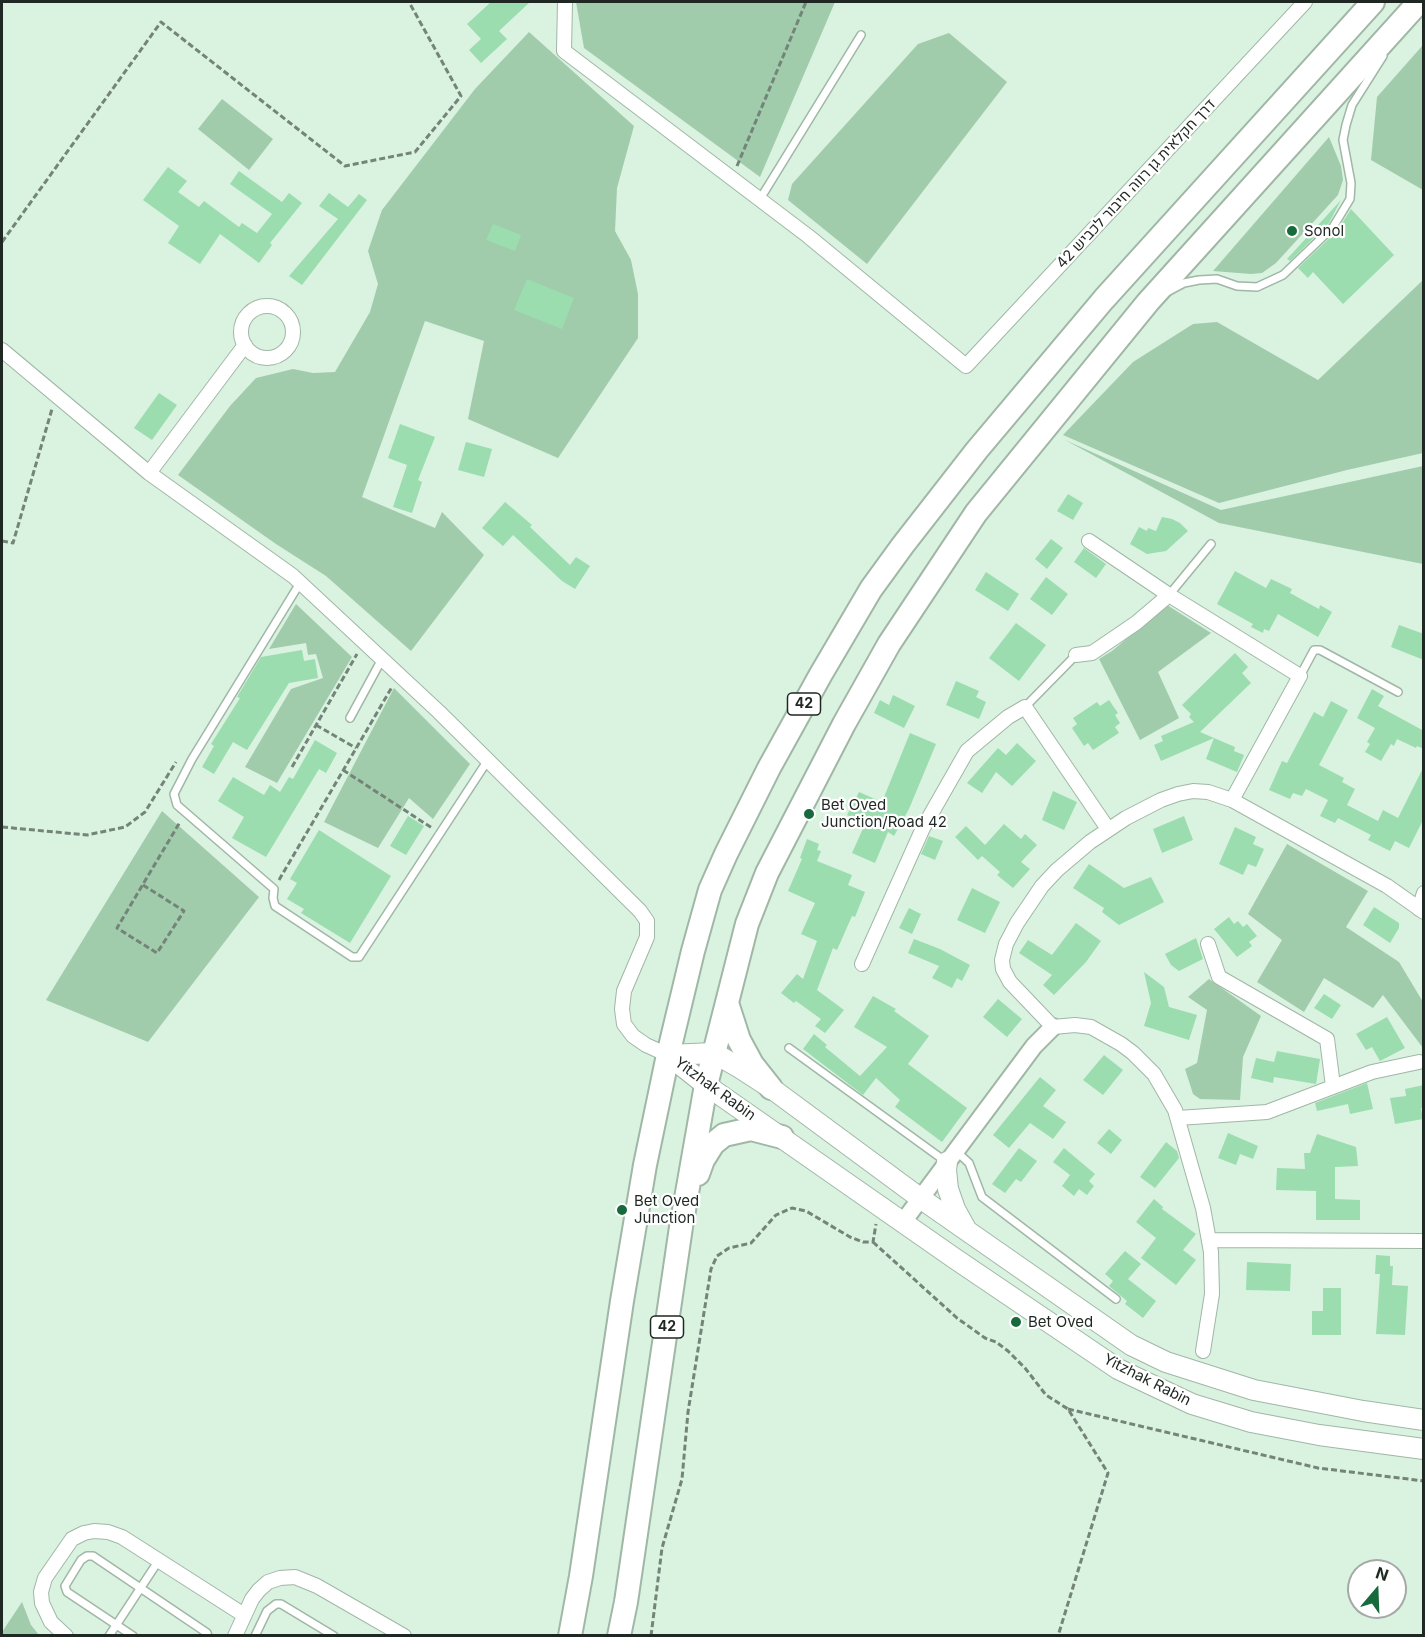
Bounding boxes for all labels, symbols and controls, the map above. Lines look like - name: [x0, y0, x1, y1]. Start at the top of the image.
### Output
- street label: דרך חקלאית גן רווה חיבור לכביש 42: [1053, 96, 1219, 272]
- place label: Sonol: [1304, 222, 1344, 240]
- marker: Sonol: [1285, 224, 1299, 238]
- road number: 42: [788, 693, 820, 715]
- place label: Bet Oved Junction/Road 42: [821, 796, 947, 831]
- marker: Bet Oved Junction/Road 42: [802, 807, 816, 821]
- street label: Yitzhak Rabin: [671, 1054, 759, 1124]
- place label: Bet Oved Junction: [634, 1192, 699, 1227]
- marker: Bet Oved Junction: [615, 1203, 629, 1217]
- place label: Bet Oved: [1028, 1313, 1093, 1331]
- marker: Bet Oved: [1009, 1315, 1023, 1329]
- road number: 42: [650, 1316, 684, 1338]
- street label: Yitzhak Rabin: [1100, 1350, 1194, 1410]
- north arrow: [1347, 1559, 1407, 1619]
- text: N: [1373, 1562, 1391, 1585]

